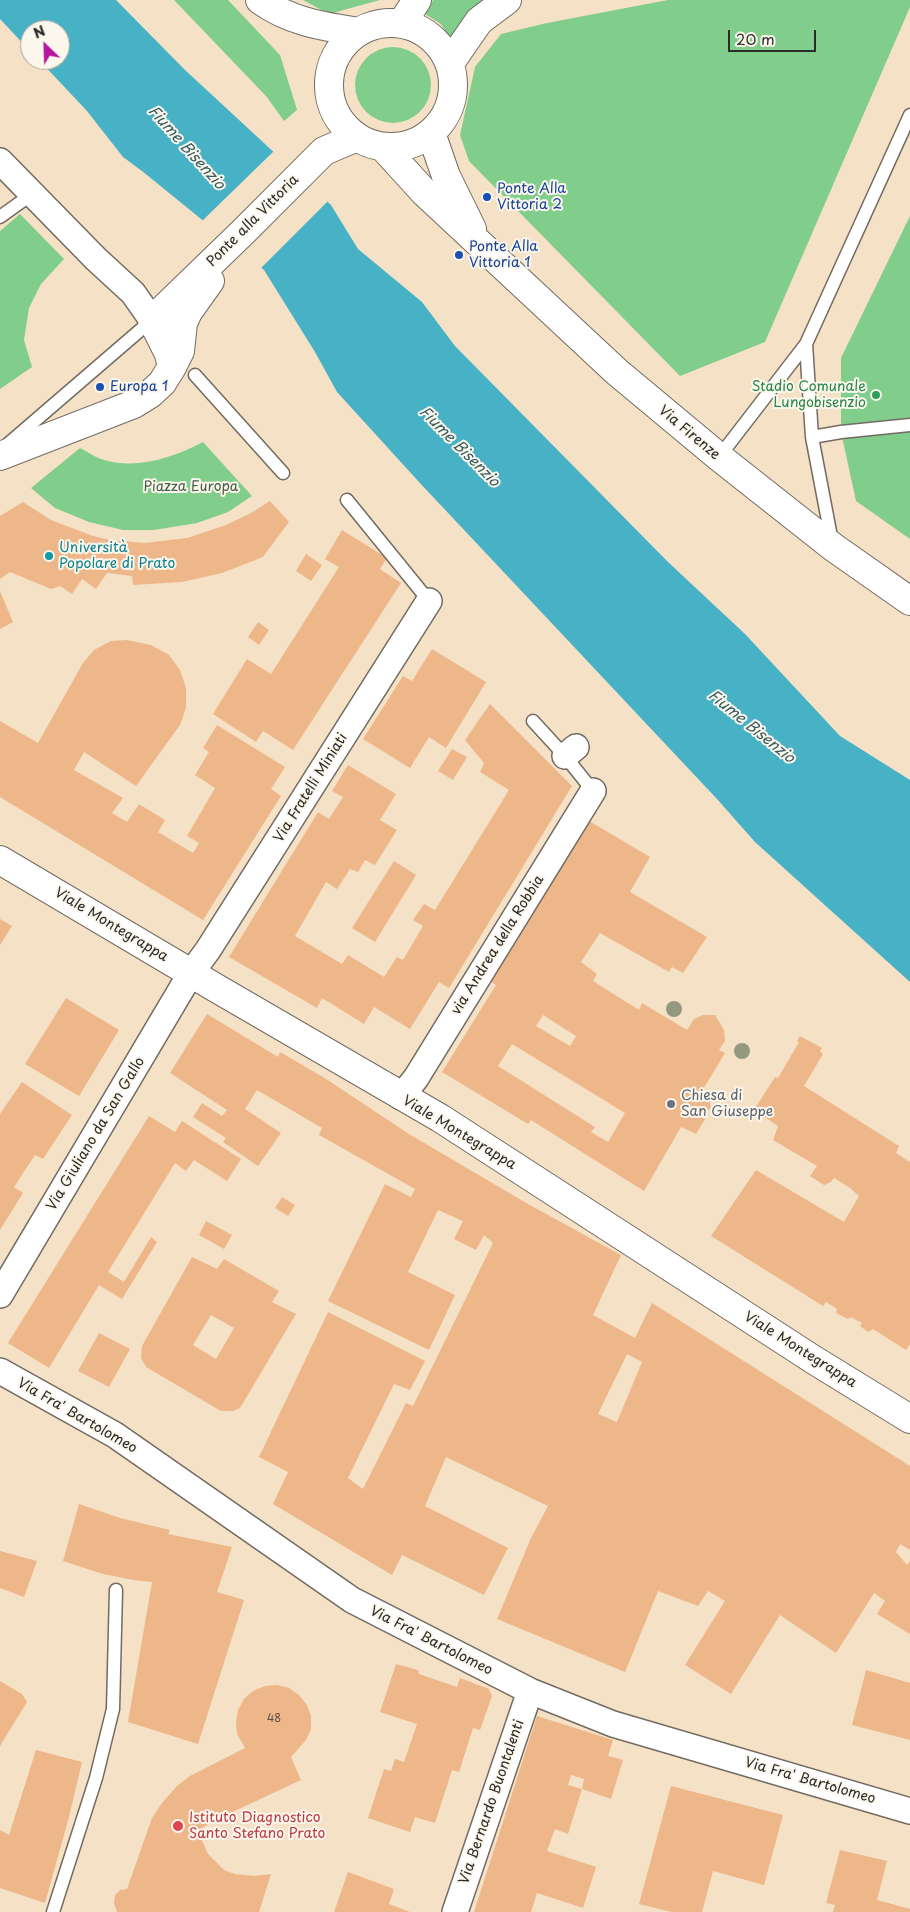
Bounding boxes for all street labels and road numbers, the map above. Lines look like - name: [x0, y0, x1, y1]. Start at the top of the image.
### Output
- street label: Ponte alla Vittoria: [204, 172, 302, 270]
- street label: Via Firenze: [655, 402, 723, 464]
- street label: Via Fratelli Miniati: [271, 730, 351, 846]
- street label: via Andrea della Robbia: [448, 872, 548, 1018]
- street label: Viale Montegrappa: [51, 884, 171, 966]
- street label: Via Giuliano da San Gallo: [43, 1054, 149, 1214]
- street label: Viale Montegrappa: [399, 1092, 519, 1174]
- street label: Viale Montegrappa: [741, 1309, 859, 1391]
- street label: Via Fra' Bartolomeo: [14, 1375, 140, 1457]
- street label: Via Fra' Bartolomeo: [367, 1603, 495, 1679]
- street label: Via Bernardo Buontalenti: [456, 1718, 528, 1886]
- street label: Via Fra' Bartolomeo: [743, 1754, 877, 1808]

